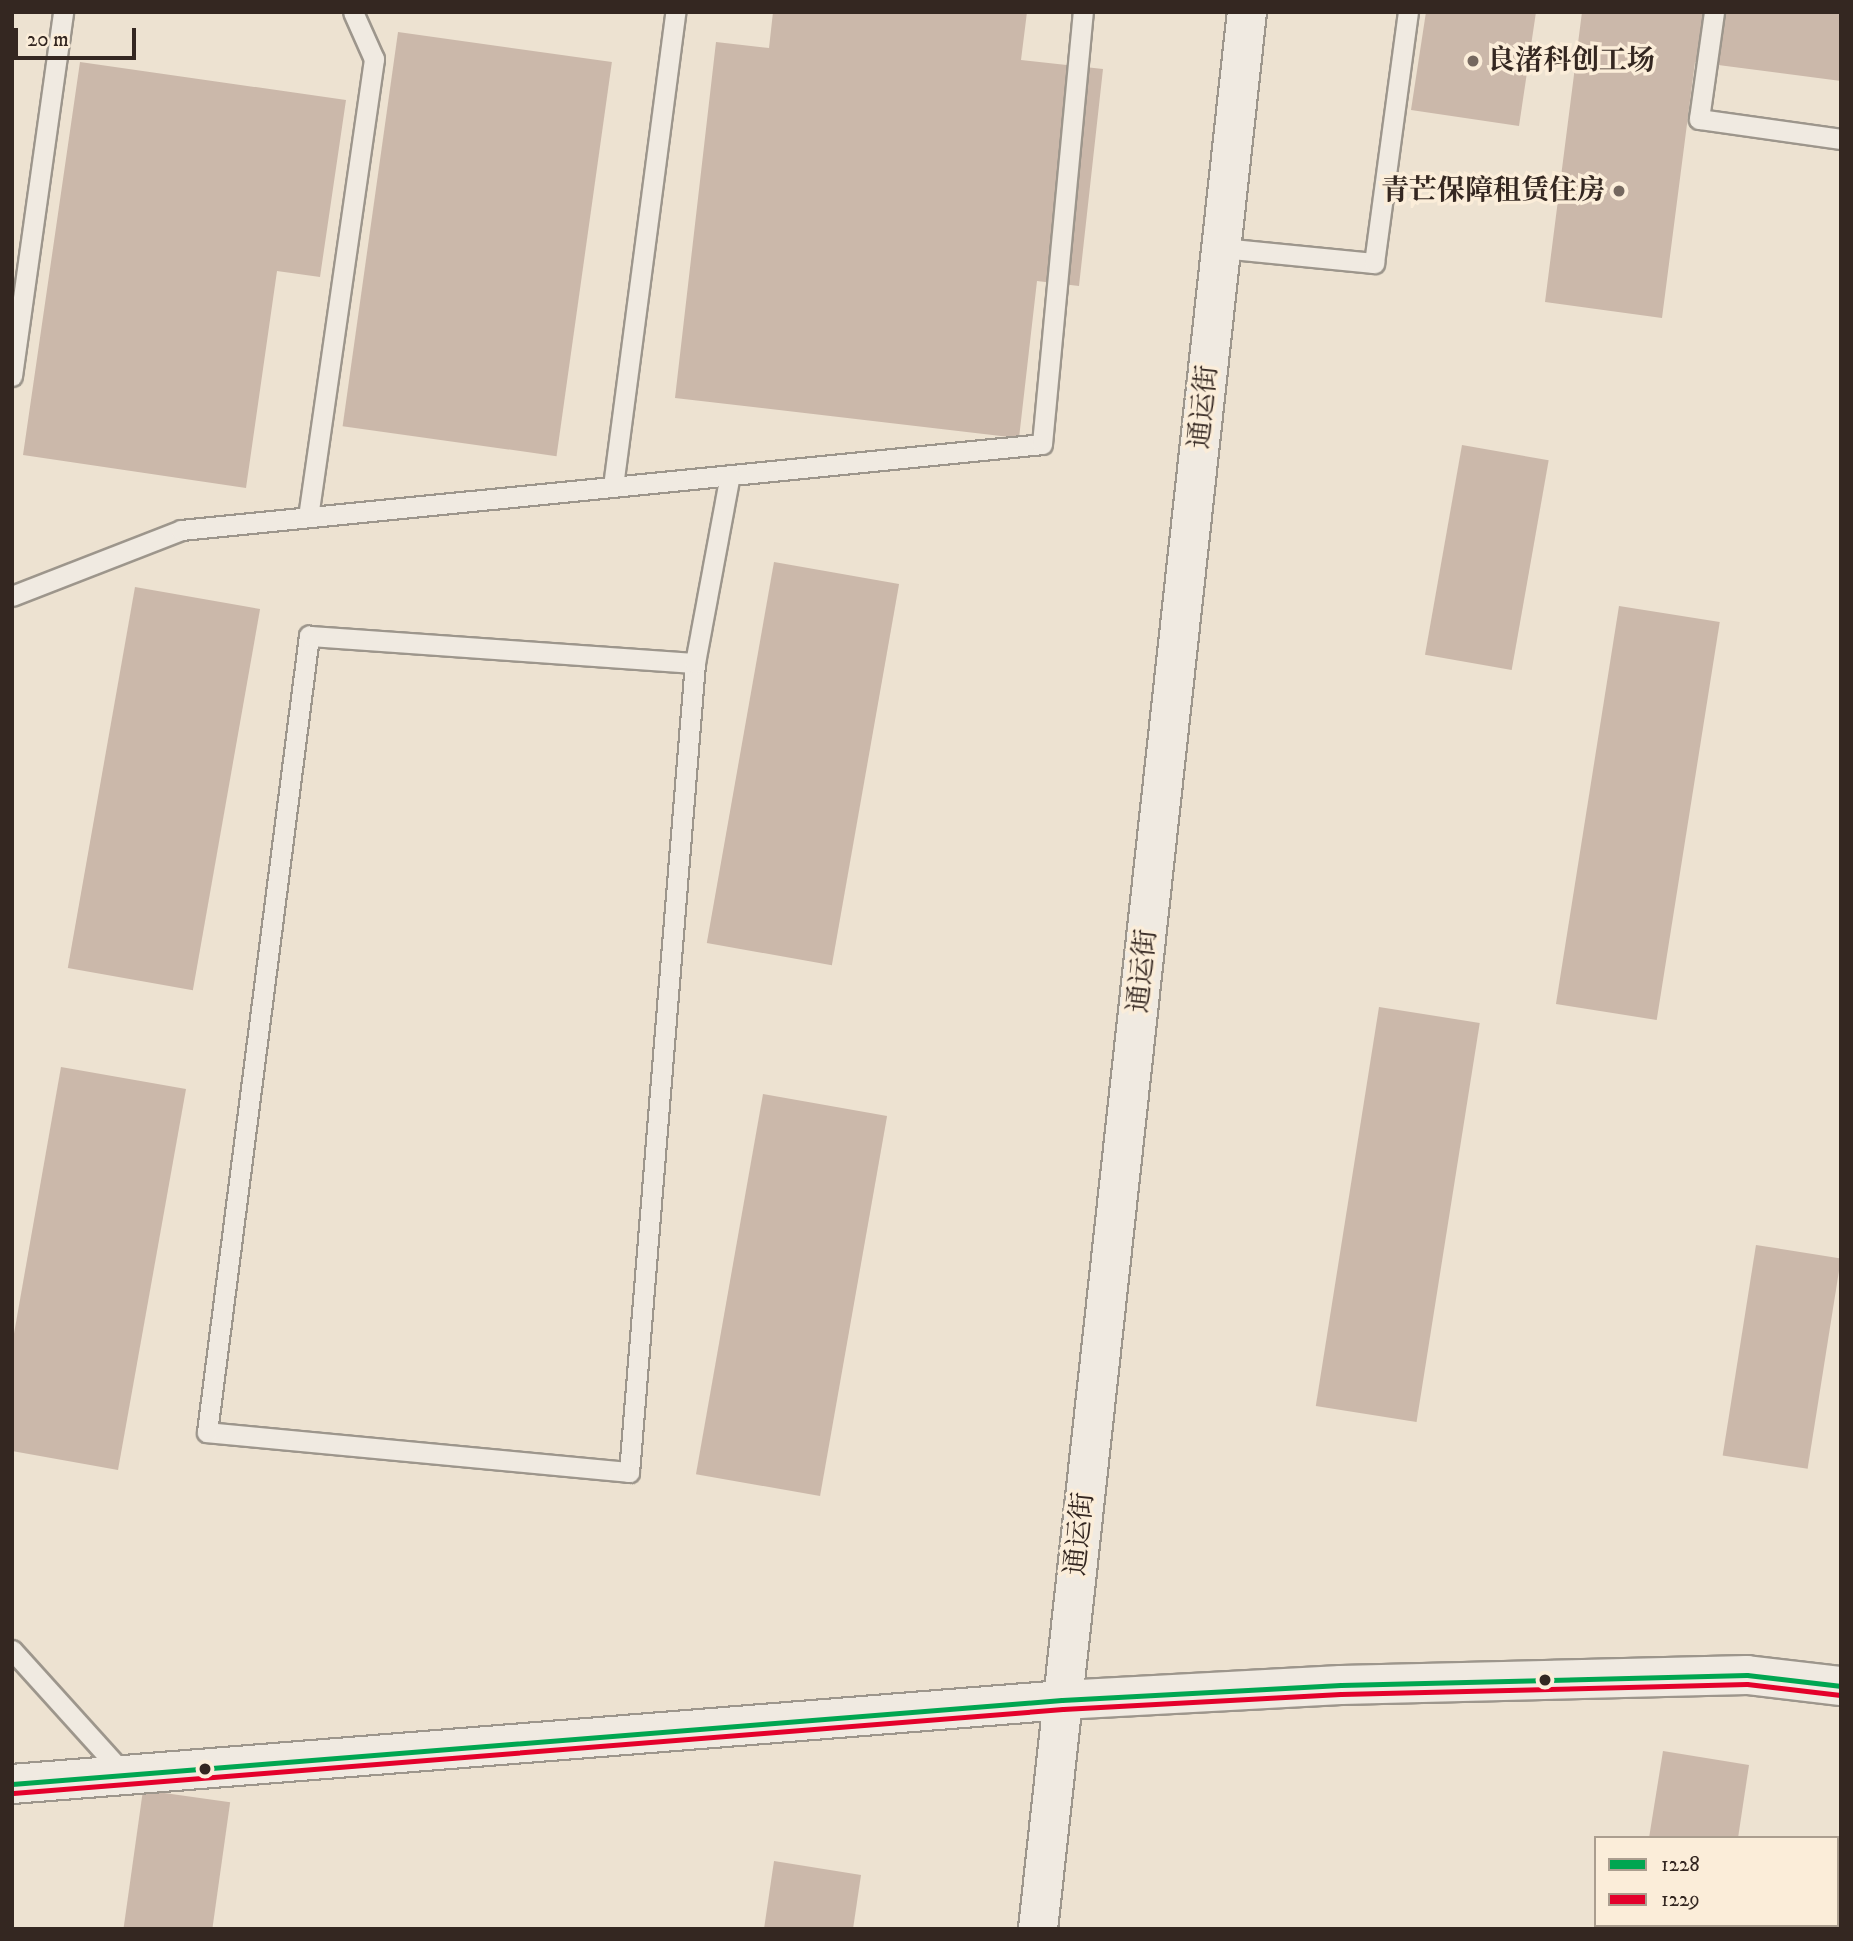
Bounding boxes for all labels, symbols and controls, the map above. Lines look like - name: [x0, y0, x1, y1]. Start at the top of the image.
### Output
- scale bar: [18, 14, 140, 58]
- text: 20 m: [27, 27, 69, 53]
- place label: 良渚科创工场: [1487, 44, 1655, 78]
- marker: 良渚科创工场: [1465, 53, 1481, 69]
- place label: 青芒保障租赁住房: [1381, 174, 1605, 208]
- marker: 青芒保障租赁住房: [1611, 183, 1627, 199]
- street label: 通运街: [1183, 363, 1225, 451]
- street label: 通运街: [1122, 927, 1164, 1015]
- street label: 通运街: [1059, 1490, 1101, 1578]
- unlabelled marker: [1538, 1673, 1552, 1687]
- unlabelled marker: [198, 1762, 212, 1776]
- legend: [1594, 1836, 1839, 1927]
- text: 1228: [1661, 1852, 1700, 1878]
- text: 1229: [1661, 1887, 1700, 1913]

